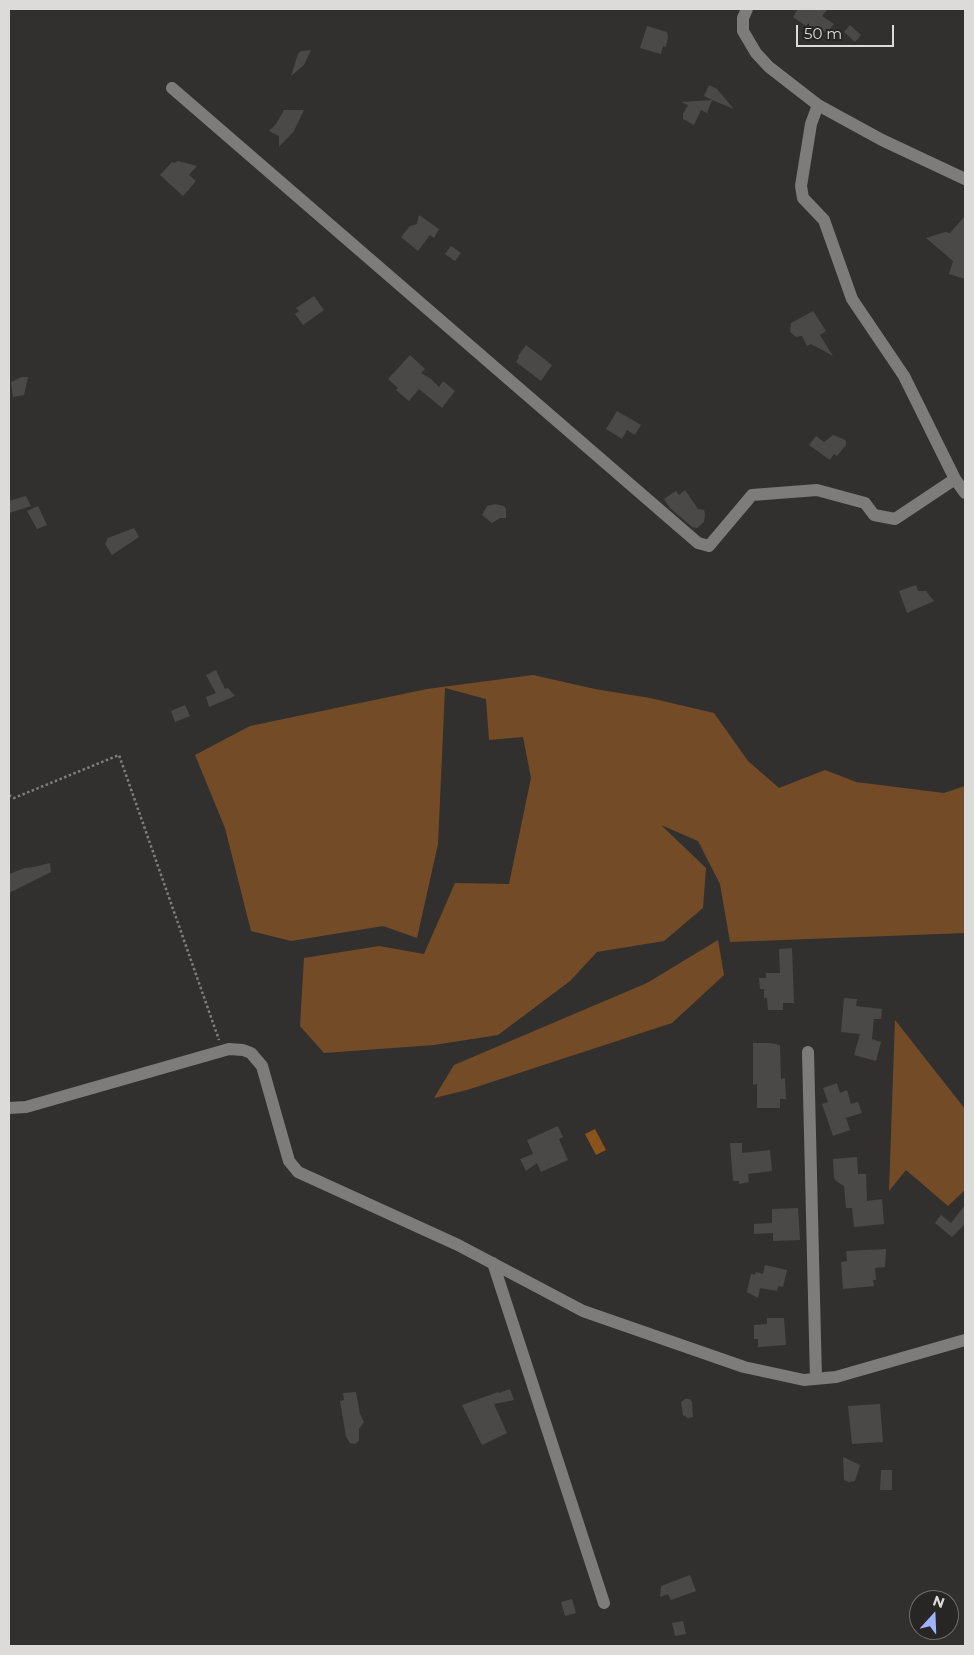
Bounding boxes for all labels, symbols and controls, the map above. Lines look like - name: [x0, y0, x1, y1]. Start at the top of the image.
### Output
- scale bar: [799, 15, 896, 47]
- text: 50 m: [804, 24, 842, 43]
- north arrow: [909, 1590, 959, 1640]
- text: N: [930, 1591, 947, 1612]

